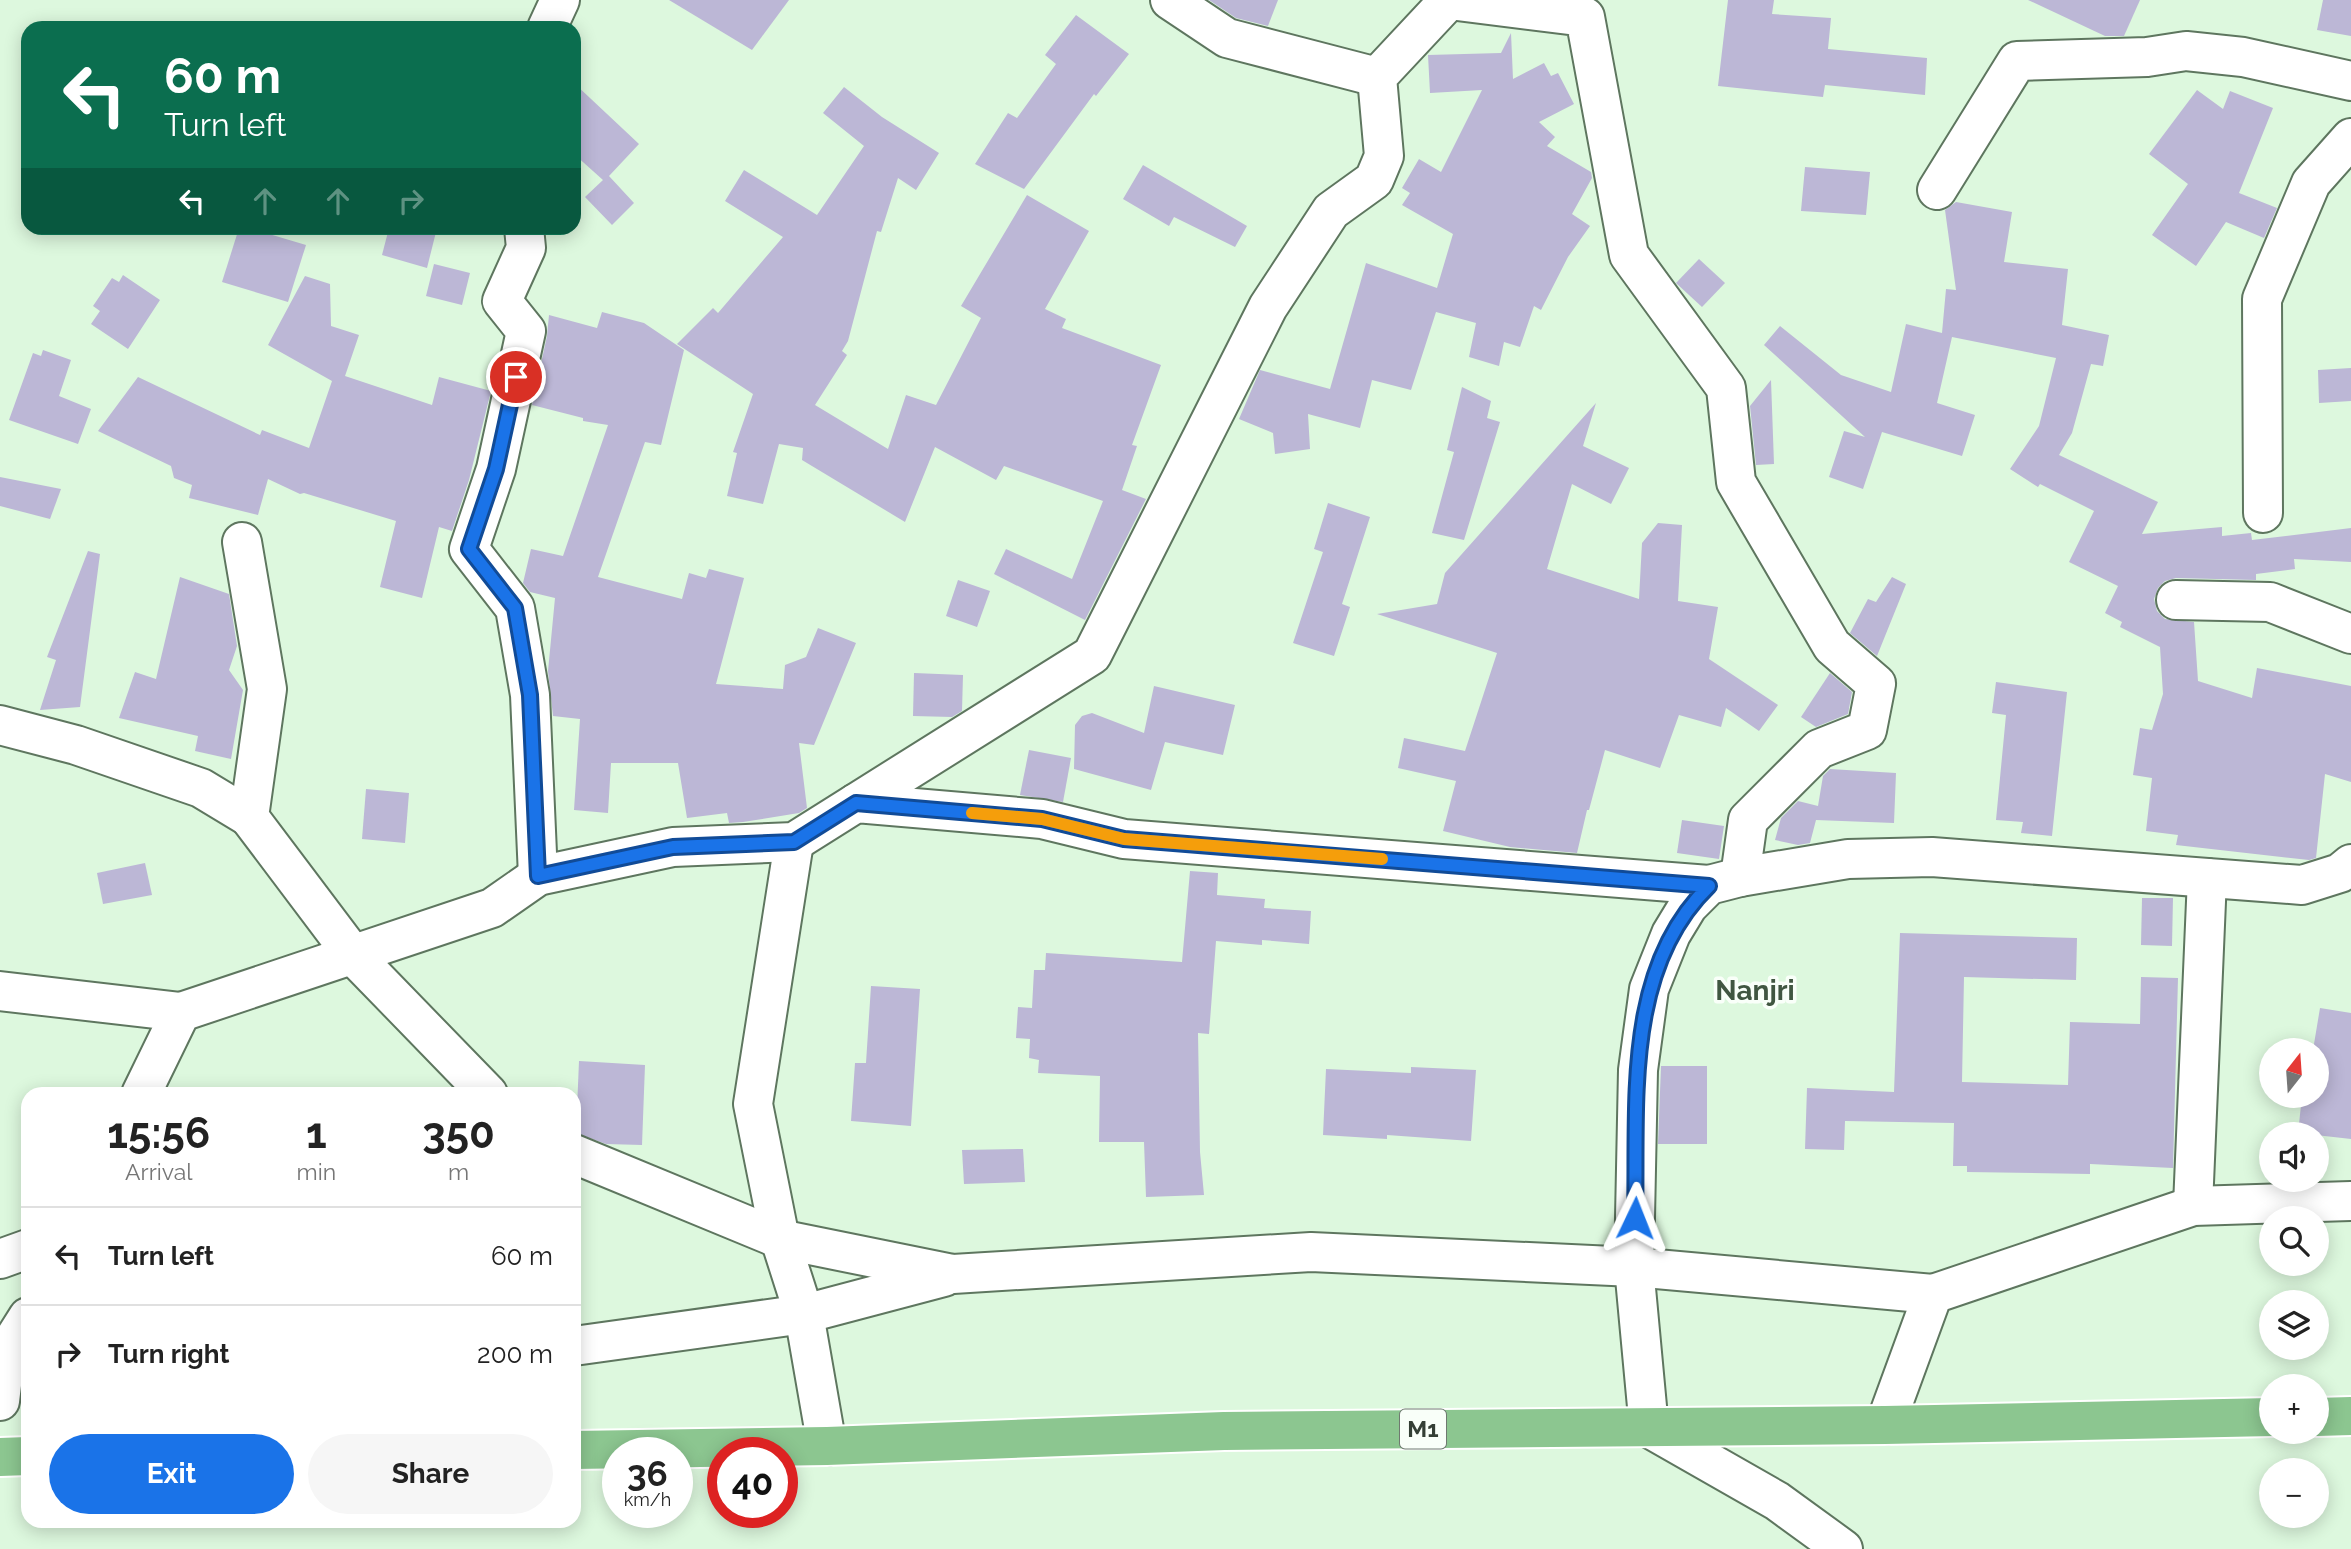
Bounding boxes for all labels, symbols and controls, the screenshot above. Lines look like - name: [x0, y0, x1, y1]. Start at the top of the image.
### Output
- text: 60 m: [164, 47, 281, 104]
- icon: left: [49, 49, 140, 140]
- text: Turn left: [164, 106, 286, 143]
- icon: left: [173, 182, 211, 220]
- icon: ahead: [246, 182, 284, 220]
- icon: ahead: [319, 182, 357, 220]
- icon: right: [392, 182, 430, 220]
- pin: [486, 347, 546, 407]
- icon: arrive: [497, 358, 535, 396]
- district label: Nanjri: [1715, 974, 1795, 1007]
- north arrow: [2259, 1038, 2329, 1108]
- map controls: [2259, 1038, 2329, 1528]
- text: 15:56: [107, 1109, 210, 1158]
- text: 1: [306, 1109, 327, 1158]
- text: 350: [422, 1109, 495, 1158]
- button: sound: [2259, 1122, 2329, 1192]
- text: Arrival: [125, 1158, 193, 1185]
- text: min: [297, 1158, 336, 1185]
- text: m: [448, 1158, 469, 1185]
- position arrow: [1598, 1181, 1672, 1255]
- button: search: [2259, 1206, 2329, 1276]
- icon: left: [49, 1237, 87, 1275]
- text: Turn left: [108, 1241, 214, 1271]
- text: 60 m: [491, 1241, 553, 1271]
- button: layers: [2259, 1290, 2329, 1360]
- icon: right: [49, 1335, 87, 1373]
- text: Turn right: [108, 1339, 229, 1369]
- text: 200 m: [477, 1339, 553, 1369]
- button: +: [2259, 1374, 2329, 1444]
- road number: M1: [1400, 1410, 1446, 1448]
- button: Exit: [49, 1434, 294, 1514]
- button: Share: [308, 1434, 553, 1514]
- speed limit sign: 40: [707, 1437, 798, 1528]
- text: 36: [627, 1453, 668, 1494]
- button: −: [2259, 1458, 2329, 1528]
- text: km/h: [624, 1489, 671, 1510]

